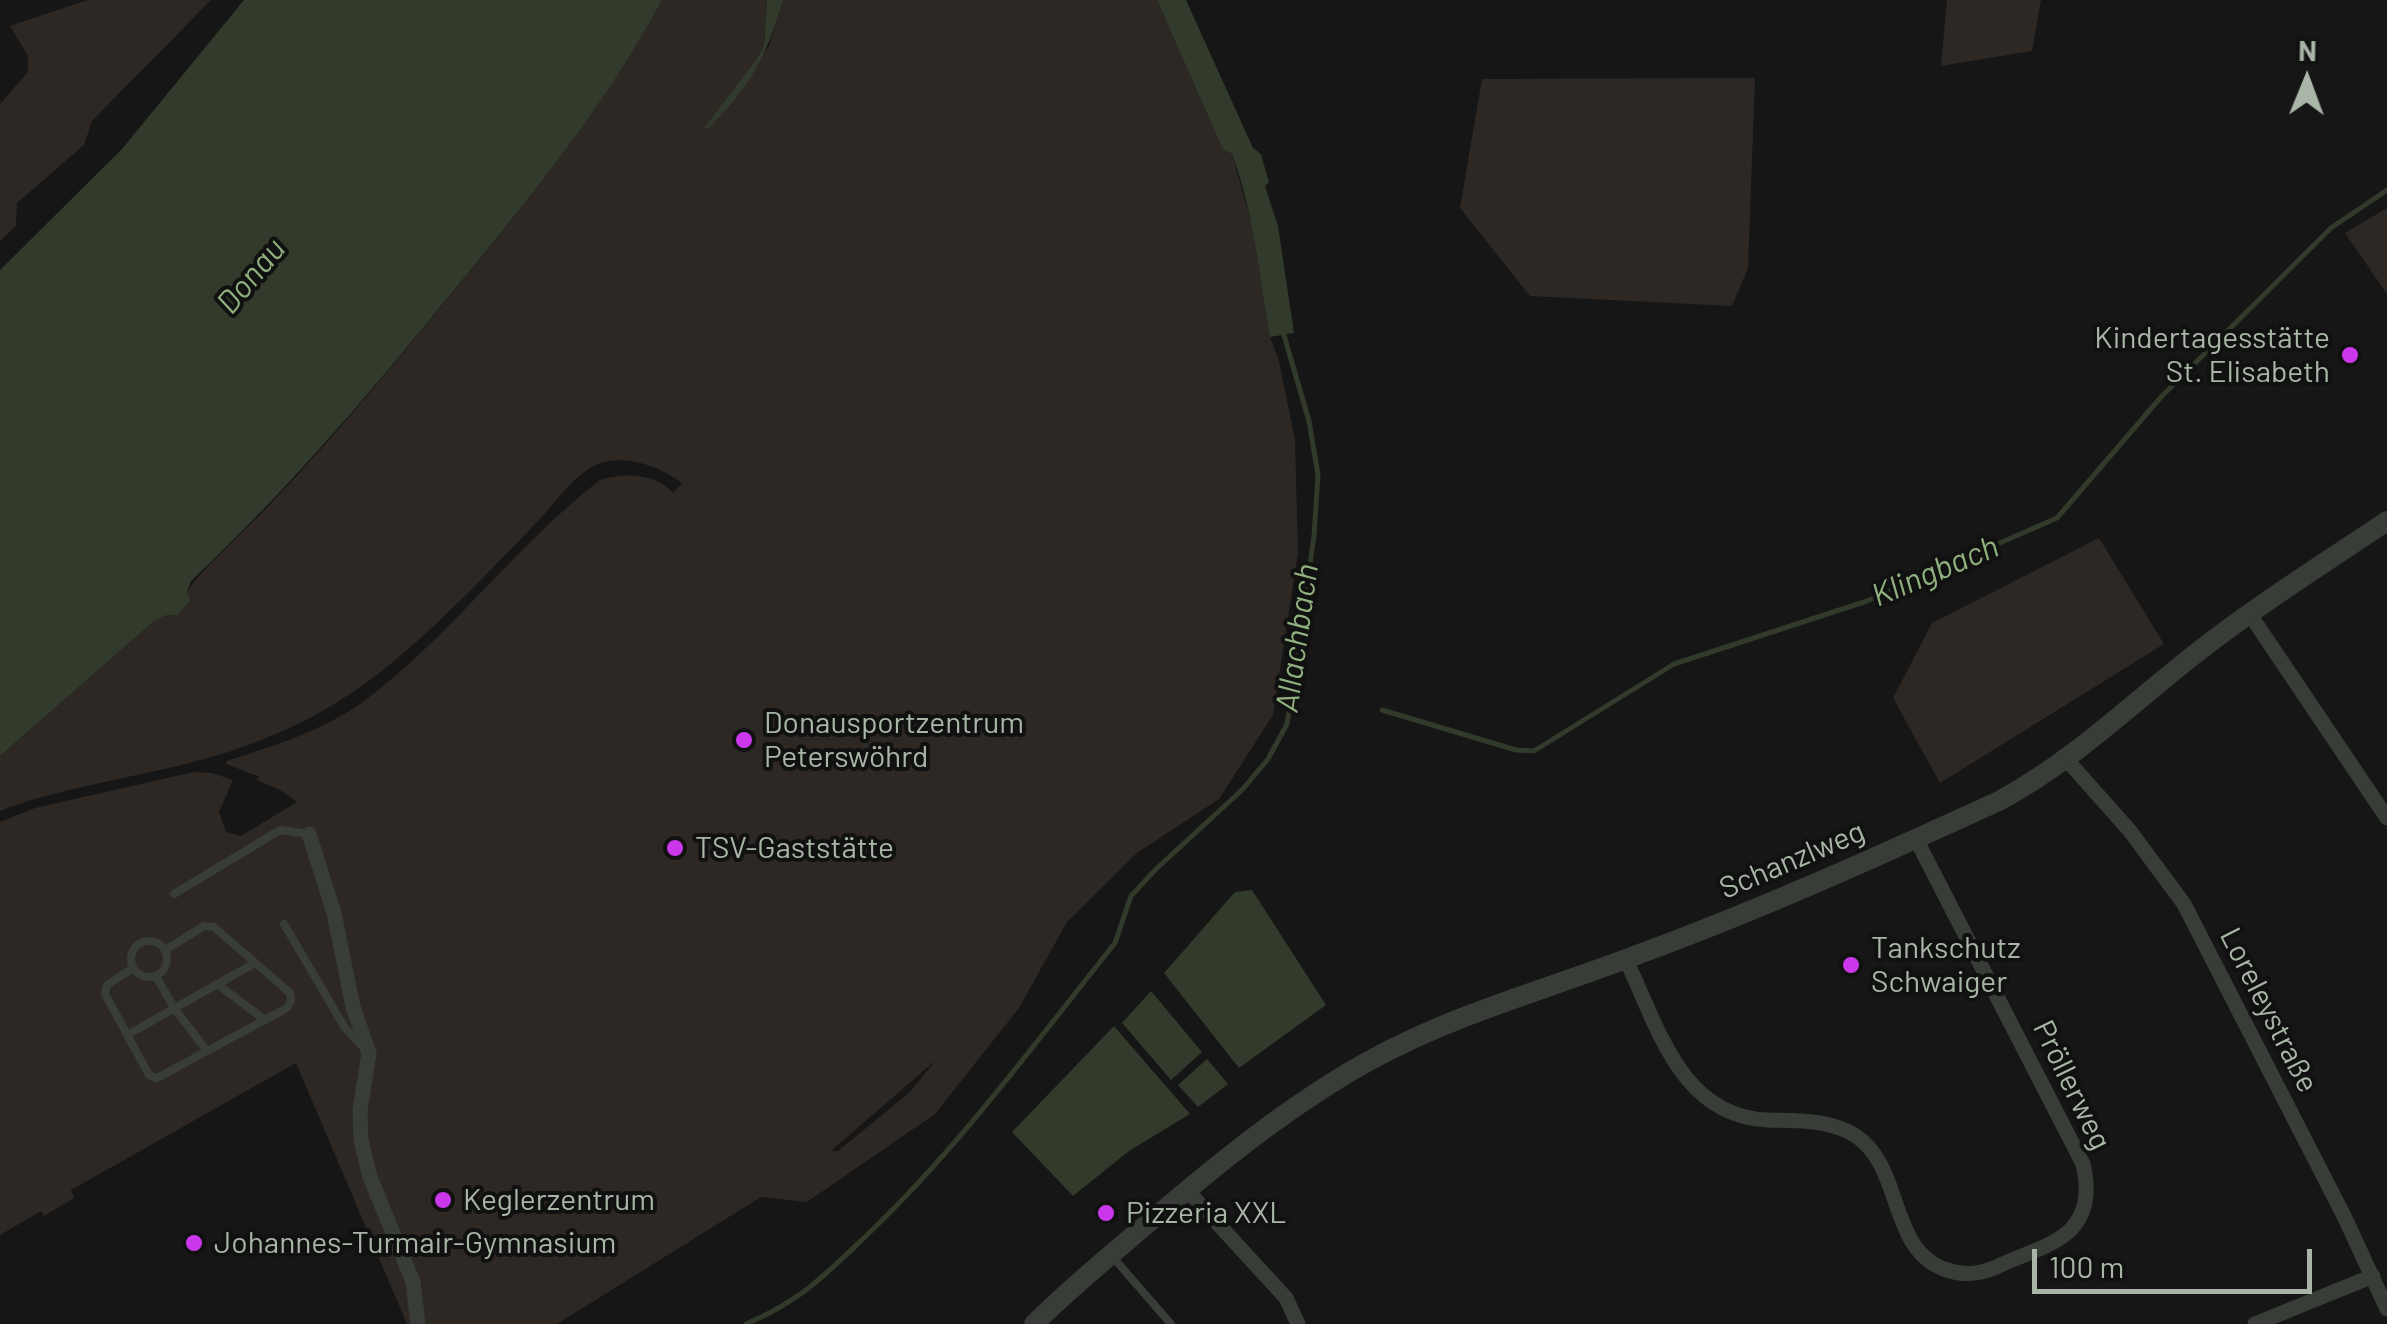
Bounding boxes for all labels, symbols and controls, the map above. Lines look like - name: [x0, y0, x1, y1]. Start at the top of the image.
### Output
- north arrow: [2257, 30, 2357, 130]
- text: N: [2298, 33, 2317, 67]
- water label: Donau: [209, 231, 293, 321]
- place label: Kindertagesstätte St. Elisabeth: [2094, 320, 2330, 390]
- marker: Kindertagesstätte St. Elisabeth: [2339, 344, 2361, 366]
- water label: Klingbach: [1866, 527, 2004, 615]
- water label: Allachbach: [1268, 561, 1326, 715]
- place label: Donausportzentrum Peterswöhrd: [764, 705, 1024, 776]
- marker: Donausportzentrum Peterswöhrd: [733, 729, 755, 751]
- street label: Schanzlweg: [1714, 813, 1870, 907]
- place label: TSV-Gaststätte: [695, 830, 894, 866]
- marker: TSV-Gaststätte: [664, 837, 686, 859]
- street label: Loreleystraße: [2212, 922, 2326, 1098]
- place label: Tankschutz Schwaiger: [1871, 930, 2021, 1000]
- marker: Tankschutz Schwaiger: [1840, 954, 1862, 976]
- street label: Pröllerweg: [2025, 1014, 2119, 1156]
- place label: Keglerzentrum: [463, 1182, 655, 1218]
- marker: Keglerzentrum: [432, 1189, 454, 1211]
- place label: Pizzeria XXL: [1126, 1195, 1286, 1231]
- marker: Pizzeria XXL: [1095, 1202, 1117, 1224]
- place label: Johannes-Turmair-Gymnasium: [214, 1225, 616, 1261]
- scale bar: [2037, 1229, 2317, 1291]
- marker: Johannes-Turmair-Gymnasium: [183, 1232, 205, 1254]
- text: 100 m: [2049, 1248, 2124, 1284]

